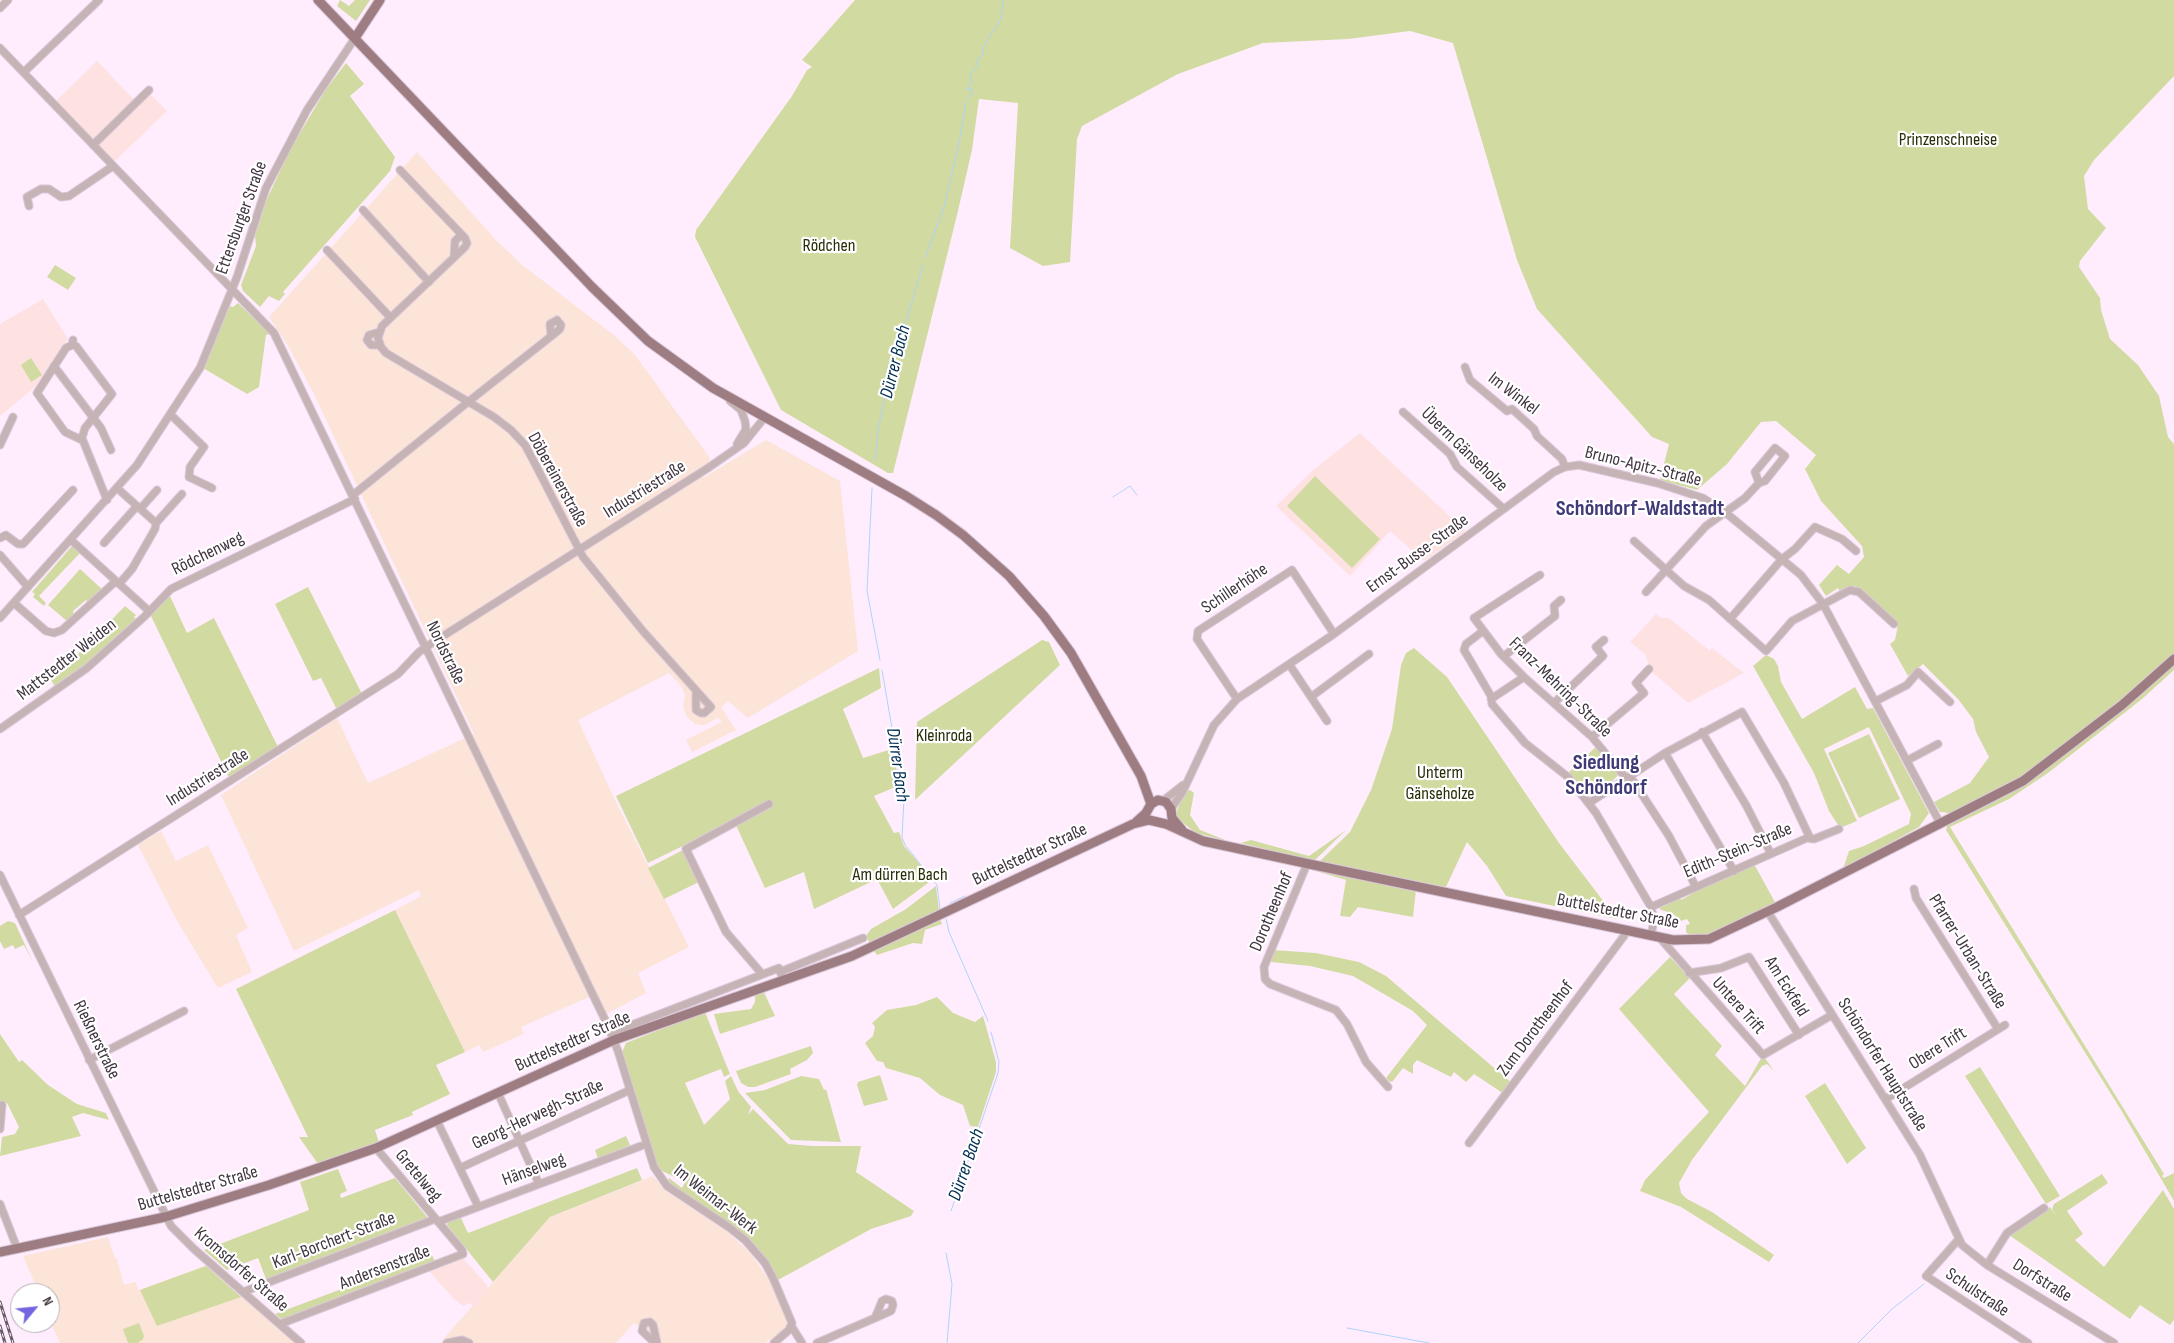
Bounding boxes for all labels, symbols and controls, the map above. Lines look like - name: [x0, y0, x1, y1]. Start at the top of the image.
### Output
- park label: Prinzenschneise: [1899, 129, 1997, 151]
- street label: Ettersburger Straße: [212, 159, 272, 277]
- park label: Rödchen: [803, 235, 855, 257]
- water label: Dürrer Bach: [876, 323, 916, 401]
- street label: Im Winkel: [1483, 368, 1543, 420]
- street label: Überm Gänseholze: [1416, 403, 1512, 497]
- street label: Döbereinerstraße: [522, 429, 592, 531]
- street label: Bruno-Apitz-Straße: [1583, 442, 1703, 492]
- street label: Industriestraße: [600, 456, 690, 524]
- district label: Schöndorf-Waldstadt: [1556, 496, 1724, 522]
- street label: Ernst-Busse-Straße: [1363, 510, 1473, 598]
- street label: Rödchenweg: [168, 527, 248, 581]
- street label: Schillerhöhe: [1198, 559, 1272, 619]
- street label: Mattstedter Weiden: [13, 615, 121, 705]
- street label: Nordstraße: [420, 618, 470, 688]
- street label: Franz-Mehring-Straße: [1504, 633, 1616, 743]
- park label: Kleinroda: [916, 725, 972, 747]
- water label: Dürrer Bach: [881, 727, 913, 803]
- street label: Industriestraße: [163, 744, 253, 812]
- district label: Siedlung Schöndorf: [1565, 750, 1647, 801]
- park label: Unterm Gänseholze: [1405, 762, 1475, 804]
- street label: Buttelstedter Straße: [969, 819, 1091, 891]
- street label: Edith-Stein-Straße: [1681, 819, 1795, 883]
- park label: Am dürren Bach: [852, 864, 948, 886]
- street label: Dorotheenhof: [1246, 869, 1298, 955]
- street label: Buttelstedter Straße: [1555, 890, 1681, 934]
- street label: Pfarrer-Urban-Straße: [1923, 891, 2011, 1013]
- street label: Am Eckfeld: [1759, 953, 1813, 1021]
- street label: Untere Trift: [1707, 973, 1769, 1039]
- street label: Zum Dorotheenhof: [1493, 977, 1579, 1081]
- street label: Schöndorfer Hauptstraße: [1832, 994, 1932, 1136]
- street label: Rießnerstraße: [68, 997, 124, 1083]
- street label: Buttelstedter Straße: [512, 1007, 634, 1077]
- street label: Obere Trift: [1905, 1023, 1971, 1075]
- street label: Georg-Herwegh-Straße: [469, 1075, 607, 1155]
- water label: Dürrer Bach: [944, 1126, 990, 1204]
- street label: Gretelweg: [390, 1146, 446, 1206]
- street label: Hänselweg: [500, 1149, 568, 1191]
- street label: Im Weimar-Werk: [669, 1161, 761, 1239]
- street label: Buttelstedter Straße: [135, 1162, 261, 1216]
- street label: Karl-Borchert-Straße: [270, 1208, 398, 1274]
- street label: Kromsdorfer Straße: [189, 1223, 293, 1317]
- street label: Andersenstraße: [337, 1241, 433, 1295]
- street label: Dorfstraße: [2009, 1254, 2075, 1308]
- street label: Schulstraße: [1941, 1264, 2013, 1322]
- north arrow: [10, 1283, 60, 1333]
- text: N: [39, 1294, 57, 1308]

